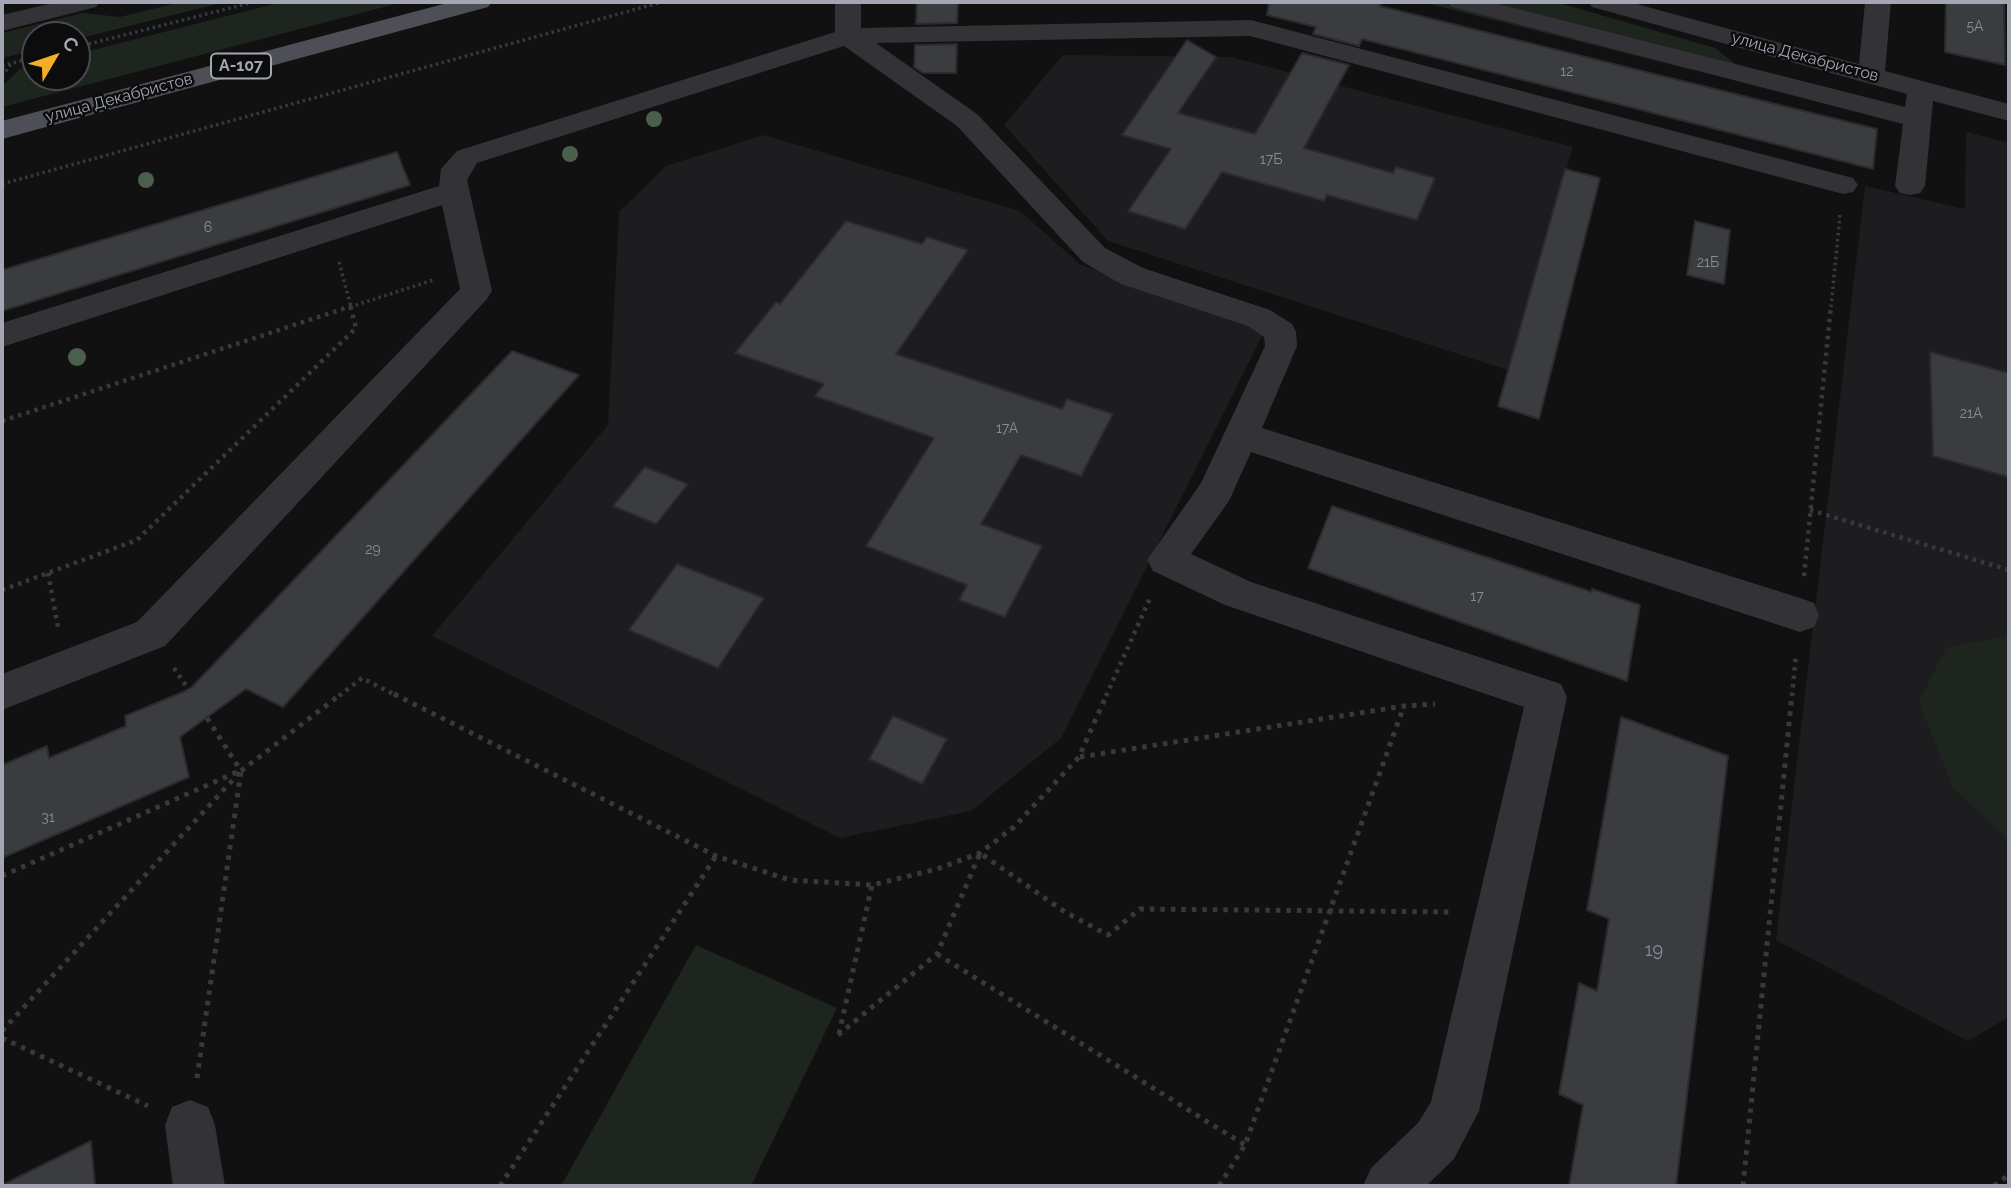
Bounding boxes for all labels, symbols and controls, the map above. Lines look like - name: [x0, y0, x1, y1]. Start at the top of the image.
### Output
- house number: 5А: [1966, 19, 1984, 35]
- north arrow: [21, 21, 91, 91]
- street label: улица Декабристов: [1729, 28, 1881, 86]
- text: С: [58, 32, 83, 56]
- road number: А-107: [211, 54, 271, 78]
- house number: 12: [1560, 64, 1574, 80]
- street label: улица Декабристов: [43, 69, 195, 127]
- house number: 17Б: [1260, 152, 1282, 168]
- house number: 6: [204, 220, 212, 236]
- house number: 21Б: [1697, 255, 1719, 271]
- house number: 21А: [1960, 406, 1982, 422]
- house number: 17А: [996, 421, 1018, 437]
- house number: 29: [365, 542, 381, 558]
- house number: 17: [1470, 589, 1484, 605]
- house number: 31: [41, 810, 55, 826]
- house number: 19: [1645, 940, 1663, 962]

